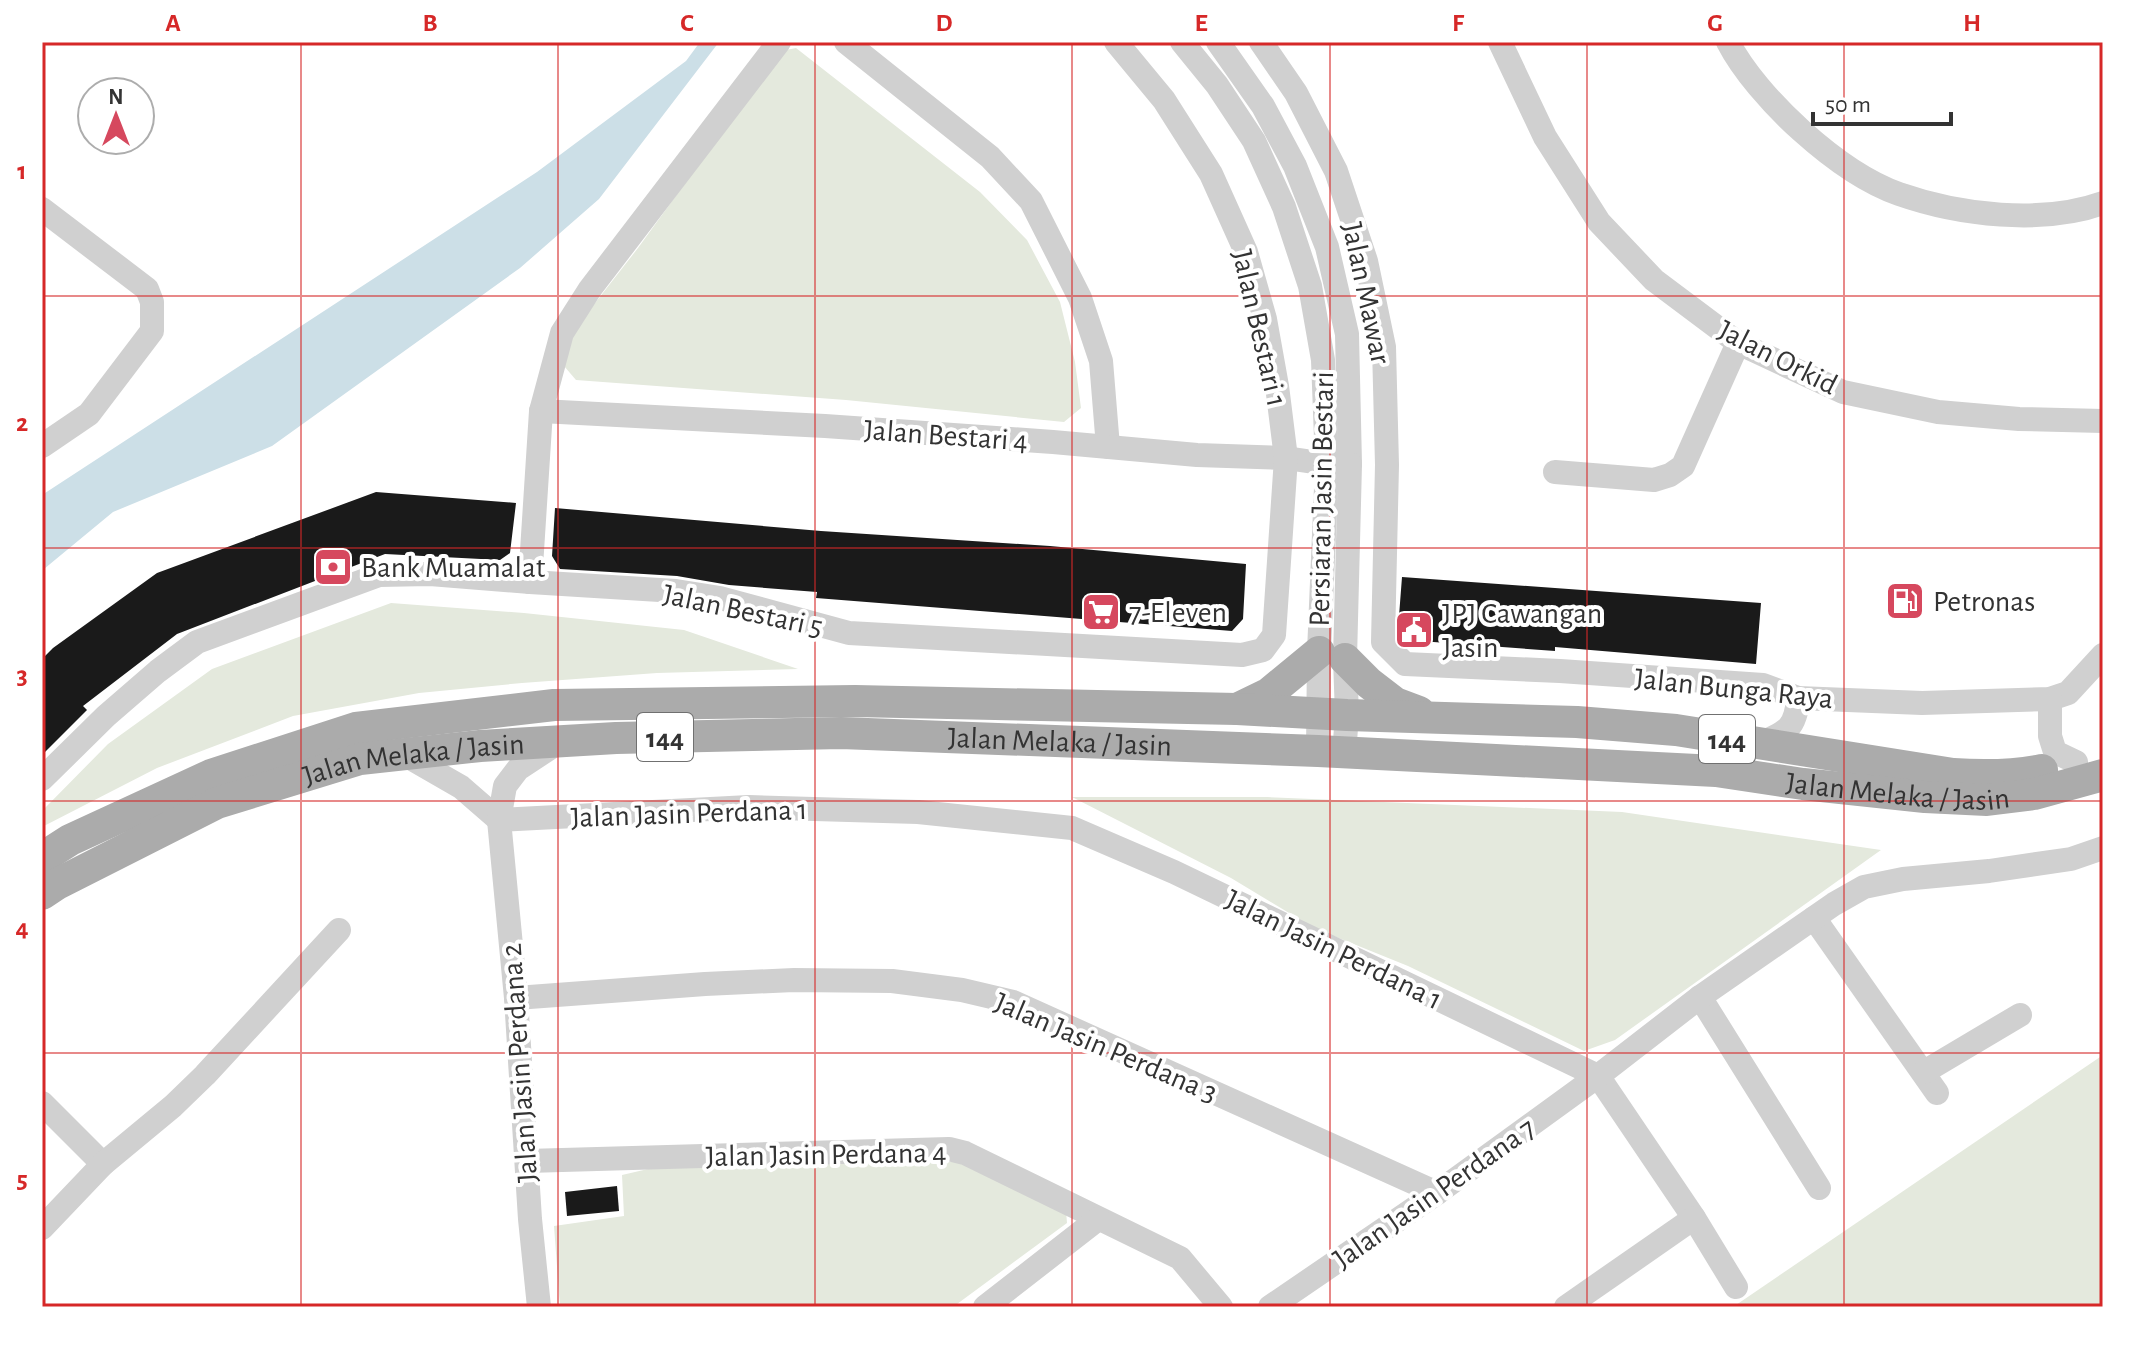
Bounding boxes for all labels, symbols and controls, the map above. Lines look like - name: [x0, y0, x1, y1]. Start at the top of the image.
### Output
- text: A: [165, 10, 181, 36]
- text: B: [422, 10, 438, 36]
- text: C: [680, 10, 694, 36]
- text: D: [935, 10, 953, 36]
- text: E: [1194, 10, 1208, 36]
- text: F: [1452, 10, 1465, 36]
- text: G: [1707, 10, 1723, 36]
- text: H: [1963, 10, 1981, 36]
- north arrow: [76, 76, 156, 156]
- scale bar: [1813, 76, 1951, 126]
- text: N: [108, 86, 124, 108]
- text: 50 m: [1825, 93, 1871, 117]
- text: 1: [17, 158, 27, 184]
- street label: Jalan Mawar: [1336, 220, 1396, 367]
- street label: Jalan Bestari 1: [1226, 247, 1292, 410]
- street label: Jalan Orkid: [1713, 315, 1842, 401]
- street label: Persiaran Jasin Bestari: [1305, 371, 1339, 627]
- text: 2: [16, 410, 28, 436]
- street label: Jalan Bestari 4: [863, 415, 1029, 457]
- bank icon: Bank Muamalat: [312, 546, 354, 588]
- place label: Bank Muamalat: [361, 553, 546, 583]
- street label: Jalan Bestari 5: [660, 579, 825, 643]
- fuel station icon: Petronas: [1884, 580, 1926, 622]
- place label: Petronas: [1933, 587, 2035, 617]
- supermarket icon: 7-Eleven: [1080, 591, 1122, 633]
- place label: 7-Eleven: [1129, 598, 1227, 628]
- place label: JPJ Cawangan Jasin: [1442, 599, 1602, 663]
- public building icon: JPJ Cawangan Jasin: [1393, 609, 1435, 651]
- text: 3: [16, 663, 28, 689]
- street label: Jalan Bunga Raya: [1633, 664, 1835, 714]
- road number: 144: [637, 713, 693, 761]
- road number: 144: [1699, 715, 1755, 763]
- street label: Jalan Melaka / Jasin: [947, 723, 1172, 761]
- street label: Jalan Melaka / Jasin: [299, 729, 525, 792]
- street label: Jalan Melaka / Jasin: [1784, 768, 2011, 816]
- street label: Jalan Jasin Perdana 1: [570, 795, 808, 833]
- street label: Jalan Jasin Perdana 1: [1221, 885, 1447, 1015]
- text: 4: [15, 915, 29, 941]
- street label: Jalan Jasin Perdana 2: [497, 942, 543, 1184]
- street label: Jalan Jasin Perdana 3: [990, 987, 1221, 1108]
- street label: Jalan Jasin Perdana 7: [1328, 1113, 1541, 1275]
- street label: Jalan Jasin Perdana 4: [705, 1138, 947, 1172]
- text: 5: [16, 1167, 28, 1193]

